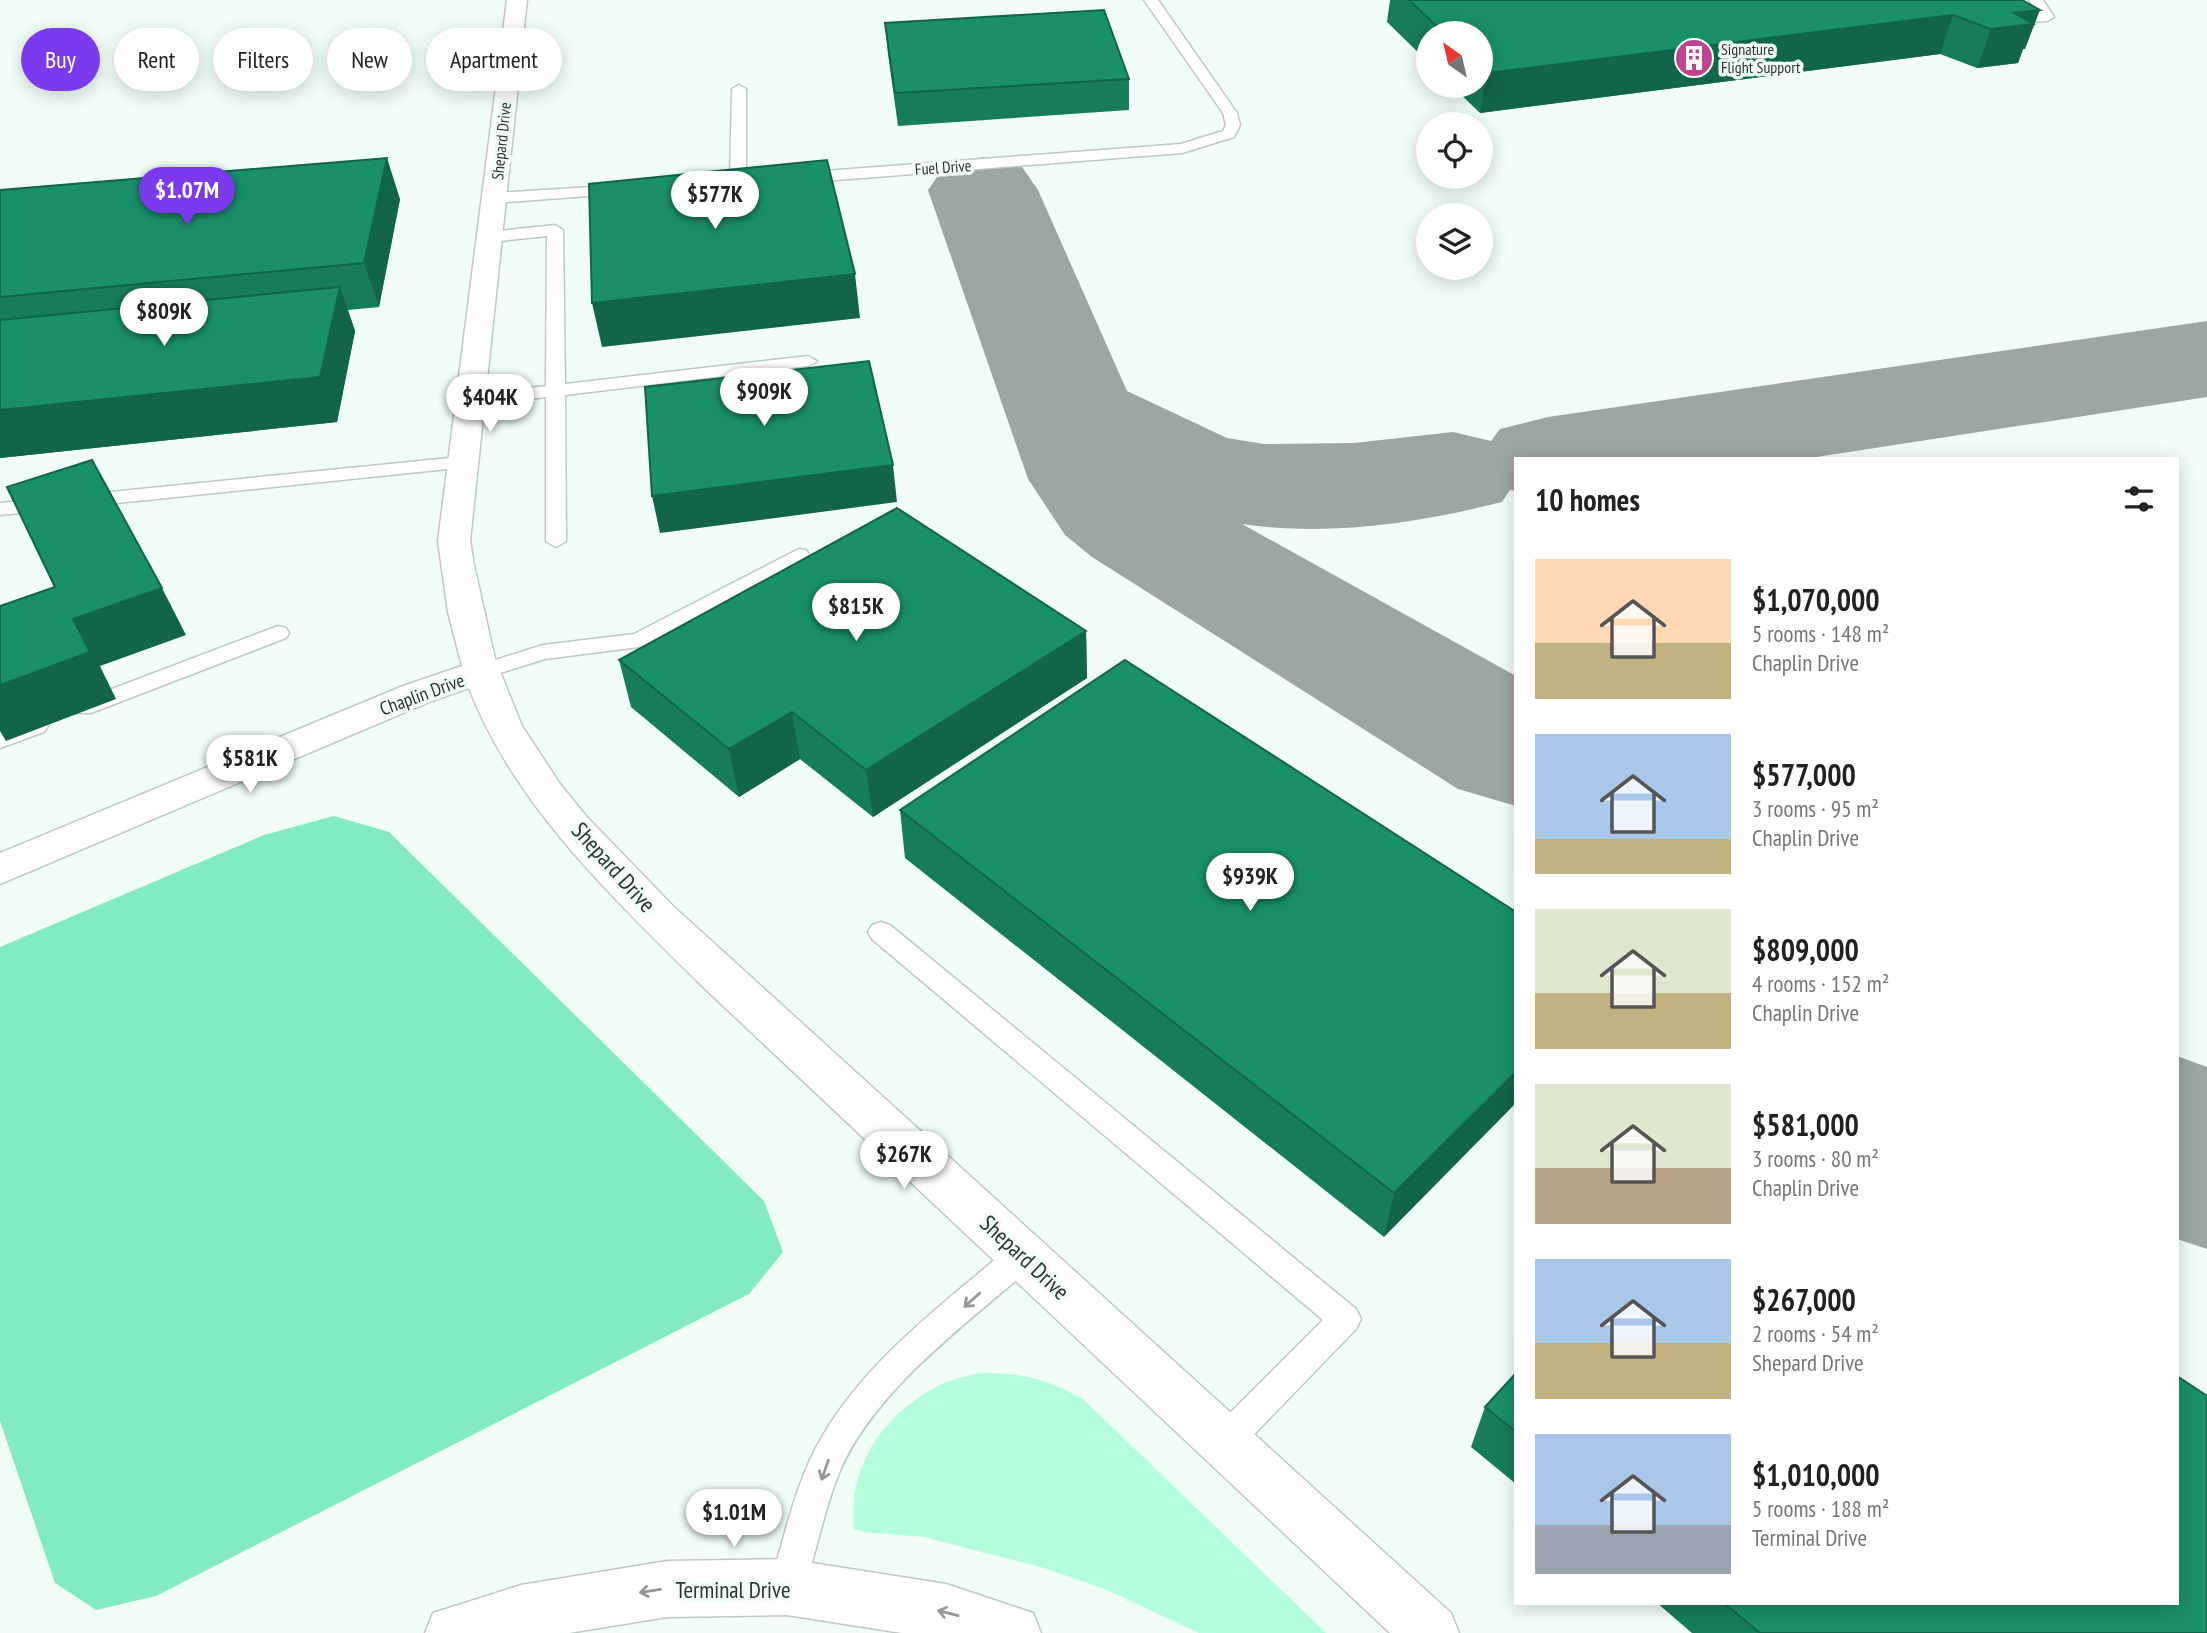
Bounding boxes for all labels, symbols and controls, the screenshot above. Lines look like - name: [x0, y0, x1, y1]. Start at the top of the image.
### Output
- north arrow: [1416, 21, 1493, 98]
- map controls: [1416, 21, 1493, 280]
- chip: Buy: [21, 28, 100, 91]
- chip: Rent: [114, 28, 199, 91]
- chip: Filters: [213, 28, 313, 91]
- chip: New: [327, 28, 412, 91]
- chip: Apartment: [426, 28, 562, 91]
- building icon: Signature Flight Support: [1673, 37, 1715, 79]
- place label: Signature Flight Support: [1721, 39, 1801, 77]
- street label: Shepard Drive: [487, 101, 515, 181]
- button: locate: [1416, 112, 1493, 189]
- street label: Fuel Drive: [914, 155, 972, 179]
- pin: $1.07M: [130, 168, 244, 227]
- pin: $577K: [666, 172, 764, 231]
- text: $1.07M: [155, 175, 219, 204]
- text: $577K: [687, 179, 743, 208]
- button: layers: [1416, 203, 1493, 280]
- pin: $809K: [115, 288, 213, 348]
- text: $809K: [136, 296, 192, 325]
- pin: $909K: [715, 368, 813, 428]
- pin: $404K: [441, 374, 539, 434]
- text: $909K: [736, 376, 792, 405]
- text: $404K: [462, 382, 518, 411]
- text: 10 homes: [1535, 480, 1640, 519]
- icon: filters: [2120, 480, 2158, 518]
- text: $1,070,000: [1752, 580, 1880, 619]
- pin: $815K: [807, 584, 905, 643]
- icon: home: [1591, 587, 1675, 671]
- text: $815K: [828, 591, 884, 620]
- text: 5 rooms · 148 m²: [1752, 619, 1889, 648]
- text: Chaplin Drive: [1752, 648, 1859, 677]
- street label: Chaplin Drive: [376, 668, 468, 720]
- pin: $581K: [201, 736, 299, 795]
- text: $581K: [222, 743, 278, 772]
- text: $577,000: [1752, 755, 1856, 794]
- icon: home: [1591, 762, 1675, 846]
- text: 3 rooms · 95 m²: [1752, 794, 1879, 823]
- street label: Shepard Drive: [566, 816, 662, 918]
- text: Chaplin Drive: [1752, 823, 1859, 852]
- pin: $939K: [1201, 853, 1299, 913]
- text: $939K: [1222, 861, 1278, 890]
- text: $809,000: [1752, 930, 1859, 969]
- icon: home: [1591, 937, 1675, 1021]
- text: 4 rooms · 152 m²: [1752, 969, 1889, 998]
- text: Chaplin Drive: [1752, 998, 1859, 1027]
- text: $581,000: [1752, 1105, 1859, 1144]
- icon: home: [1591, 1112, 1675, 1196]
- pin: $267K: [855, 1132, 953, 1191]
- text: $267K: [876, 1139, 932, 1168]
- text: 3 rooms · 80 m²: [1752, 1144, 1879, 1173]
- text: Chaplin Drive: [1752, 1173, 1859, 1202]
- street label: Shepard Drive: [974, 1208, 1076, 1306]
- text: $267,000: [1752, 1280, 1856, 1319]
- icon: home: [1591, 1287, 1675, 1371]
- one-way arrow: [963, 1292, 981, 1308]
- text: 2 rooms · 54 m²: [1752, 1319, 1879, 1348]
- text: Shepard Drive: [1752, 1348, 1864, 1377]
- text: $1,010,000: [1752, 1455, 1880, 1494]
- one-way arrow: [818, 1459, 830, 1481]
- icon: home: [1591, 1462, 1675, 1546]
- pin: $1.01M: [677, 1490, 791, 1549]
- text: 5 rooms · 188 m²: [1752, 1494, 1889, 1523]
- text: $1.01M: [702, 1497, 766, 1526]
- text: Terminal Drive: [1752, 1523, 1867, 1552]
- street label: Terminal Drive: [675, 1575, 791, 1604]
- one-way arrow: [639, 1585, 661, 1598]
- one-way arrow: [937, 1606, 960, 1619]

